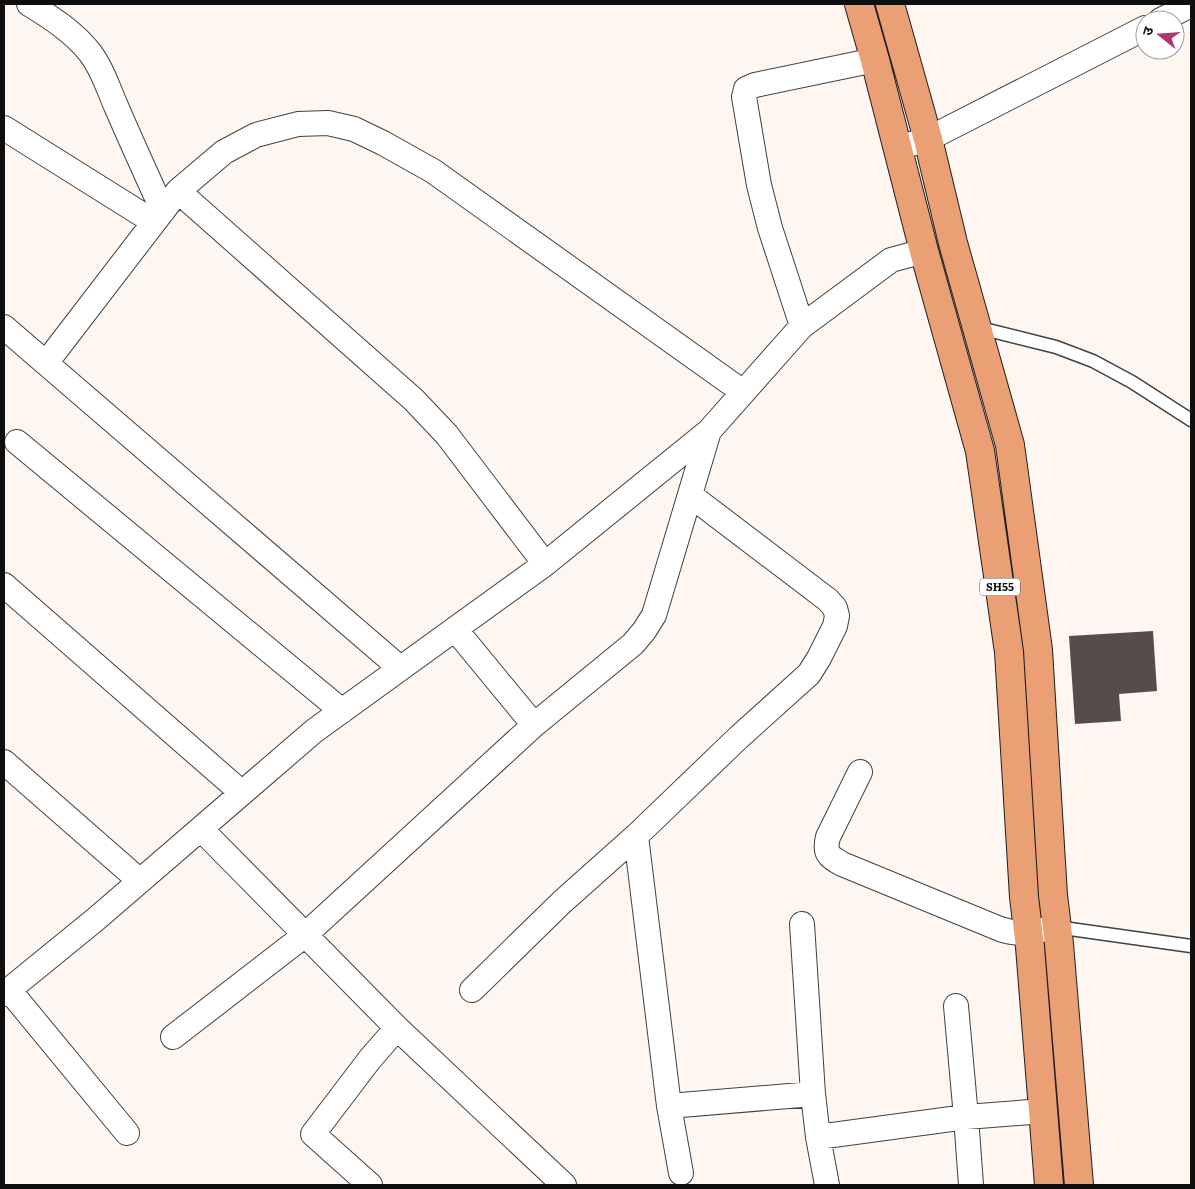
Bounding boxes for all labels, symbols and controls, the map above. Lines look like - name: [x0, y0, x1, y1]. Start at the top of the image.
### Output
- north arrow: [1135, 10, 1185, 60]
- text: उ: [1136, 23, 1158, 38]
- road number: SH55: [980, 578, 1020, 596]

